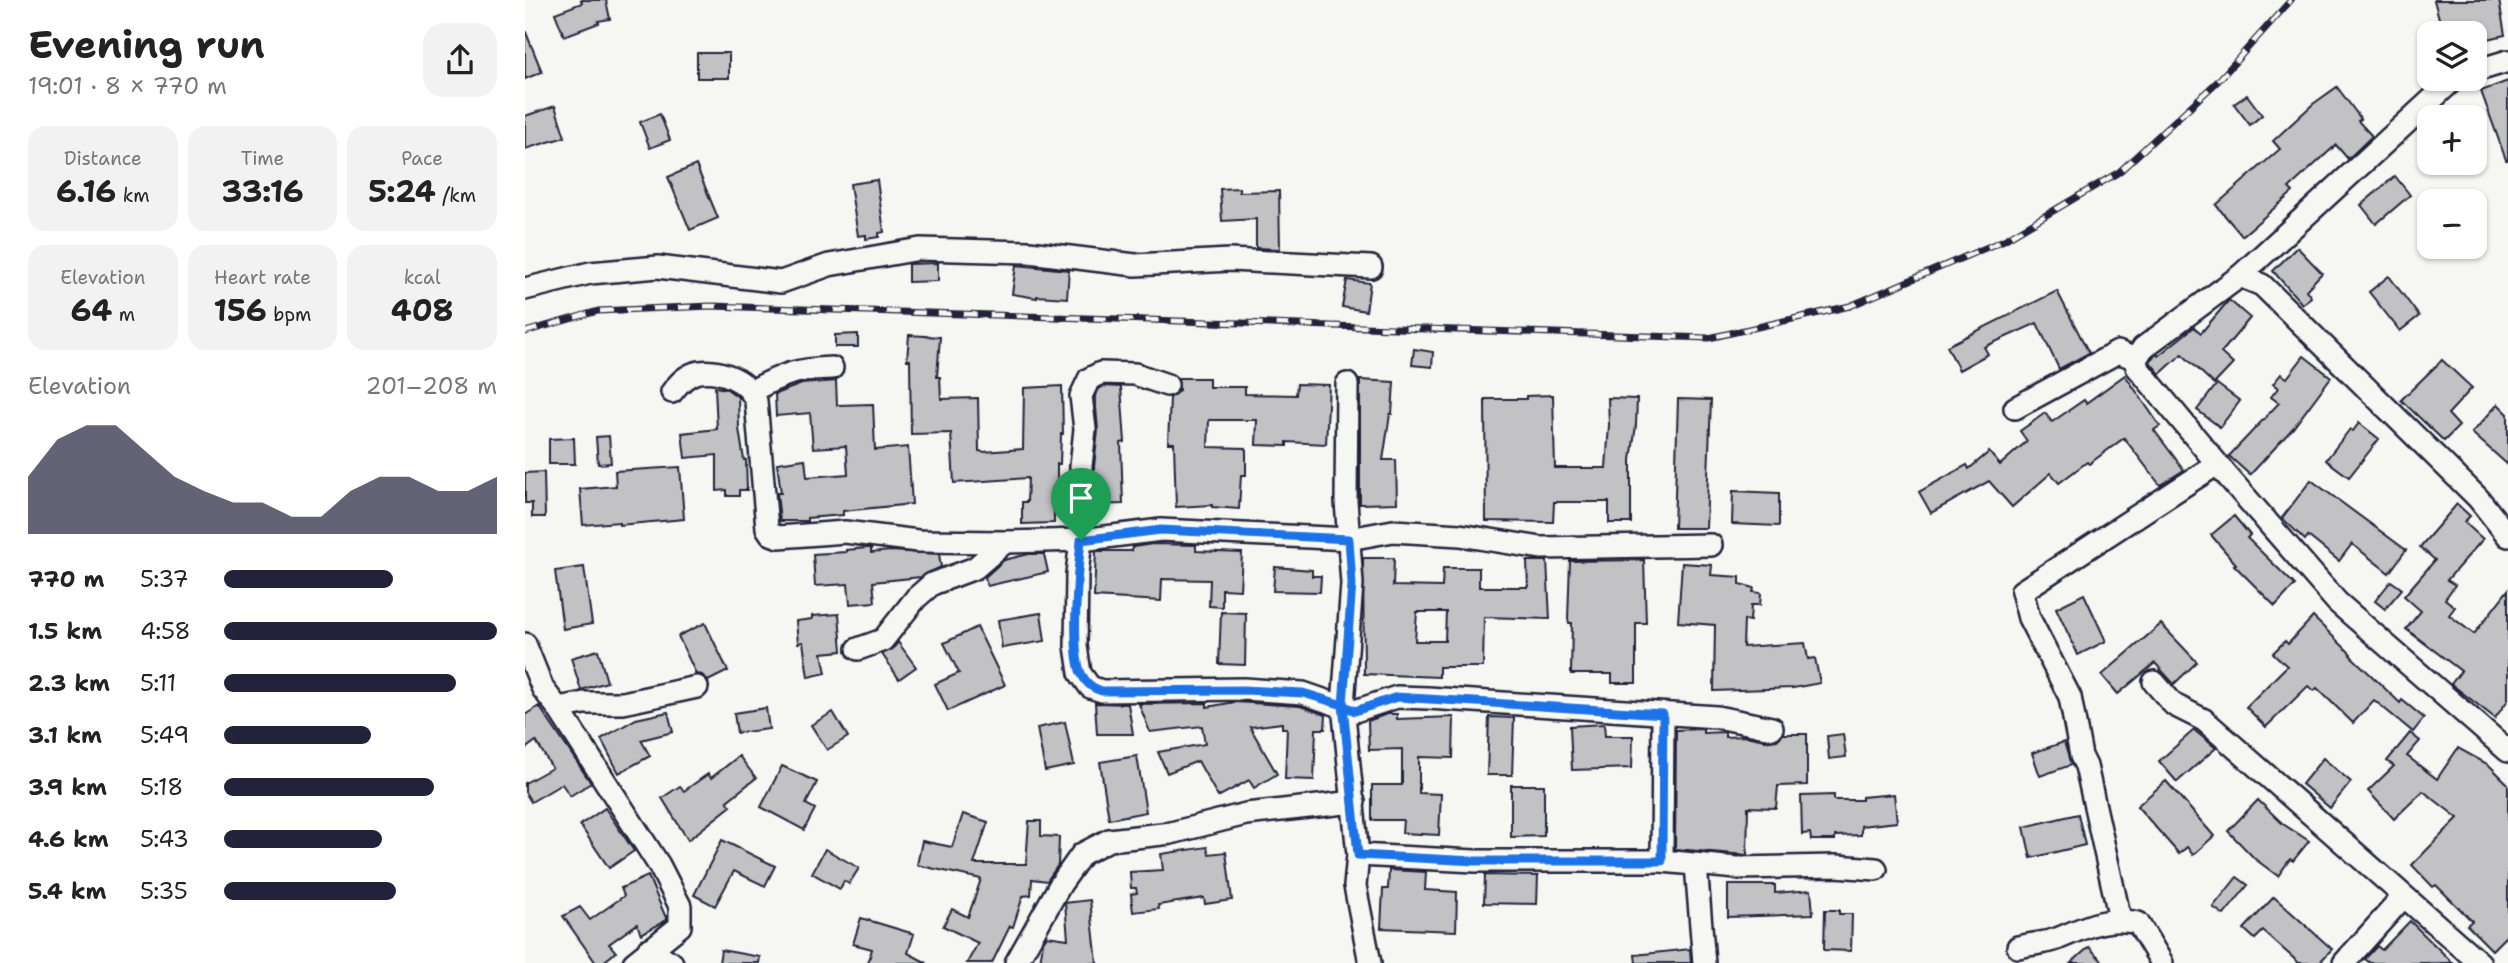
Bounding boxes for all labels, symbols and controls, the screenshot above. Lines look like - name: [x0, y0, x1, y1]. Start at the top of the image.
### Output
- text: Evening run: [28, 19, 265, 70]
- map controls: [2417, 21, 2487, 259]
- button: layers: [2417, 21, 2487, 91]
- button: share: [423, 23, 497, 97]
- text: 19:01 · 8 × 770 m: [28, 71, 227, 101]
- button: +: [2417, 105, 2487, 175]
- text: Distance: [64, 146, 142, 171]
- text: Time: [241, 146, 284, 171]
- text: Pace: [401, 146, 443, 171]
- text: 6.16: [56, 171, 116, 212]
- text: 33:16: [221, 171, 304, 212]
- text: 5:24: [368, 171, 436, 212]
- text: km: [116, 183, 150, 208]
- text: /km: [436, 183, 476, 208]
- button: −: [2417, 189, 2487, 259]
- text: Elevation: [60, 265, 145, 290]
- text: Heart rate: [214, 265, 311, 290]
- text: kcal: [404, 265, 441, 290]
- text: 64: [70, 290, 112, 331]
- text: 156: [213, 290, 267, 331]
- text: 408: [391, 290, 454, 331]
- text: m: [112, 302, 135, 327]
- text: bpm: [267, 302, 312, 327]
- text: Elevation: [28, 371, 131, 401]
- text: 201–208 m: [366, 371, 497, 401]
- pin: [1051, 468, 1111, 540]
- icon: arrive: [1062, 479, 1100, 517]
- text: 770 m: [28, 564, 104, 594]
- text: 5:37: [140, 564, 189, 594]
- text: 1.5 km: [28, 616, 102, 646]
- text: 4:58: [140, 616, 191, 646]
- text: 2.3 km: [28, 668, 110, 698]
- text: 5:11: [140, 668, 176, 698]
- text: 3.1 km: [28, 720, 102, 750]
- text: 5:49: [140, 720, 189, 750]
- text: 3.9 km: [28, 772, 107, 802]
- text: 5:18: [140, 772, 183, 802]
- text: 4.6 km: [28, 824, 109, 854]
- text: 5:43: [140, 824, 189, 854]
- text: 5.4 km: [28, 876, 106, 906]
- text: 5:35: [140, 876, 188, 906]

